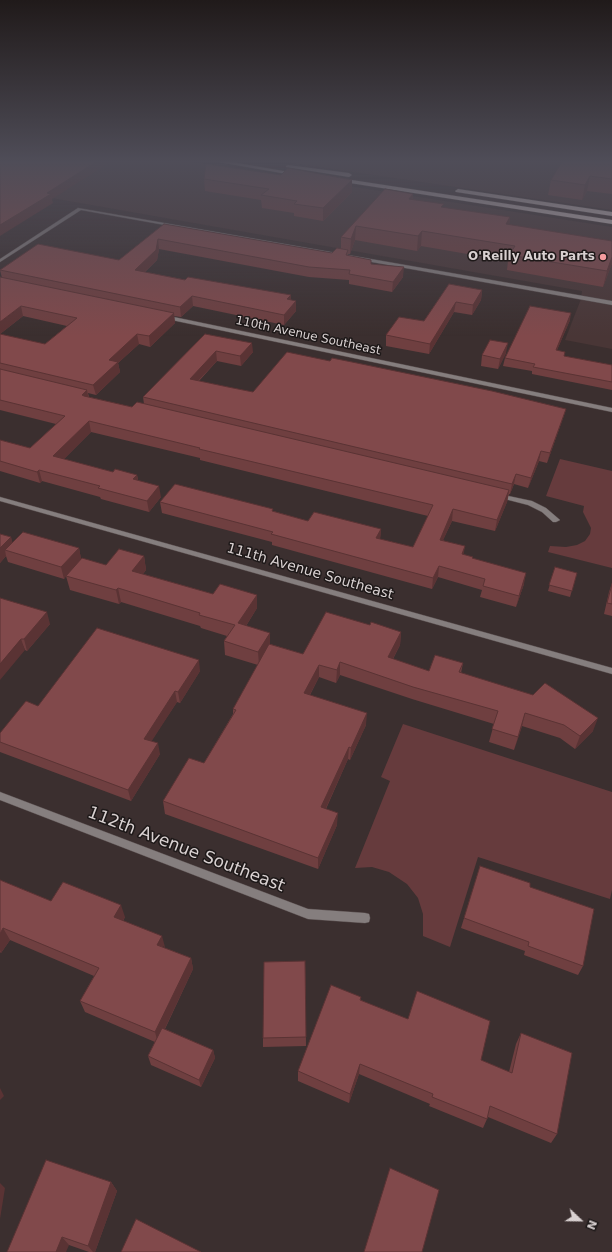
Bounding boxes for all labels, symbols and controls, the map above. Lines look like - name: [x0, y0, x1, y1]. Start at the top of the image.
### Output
- place label: O'Reilly Auto Parts: [468, 250, 595, 264]
- marker: O'Reilly Auto Parts: [598, 252, 608, 262]
- street label: 110th Avenue Southeast: [234, 314, 382, 358]
- street label: 111th Avenue Southeast: [225, 540, 395, 604]
- street label: 112th Avenue Southeast: [84, 803, 288, 897]
- north arrow: [560, 1200, 600, 1240]
- text: N: [584, 1218, 599, 1231]

